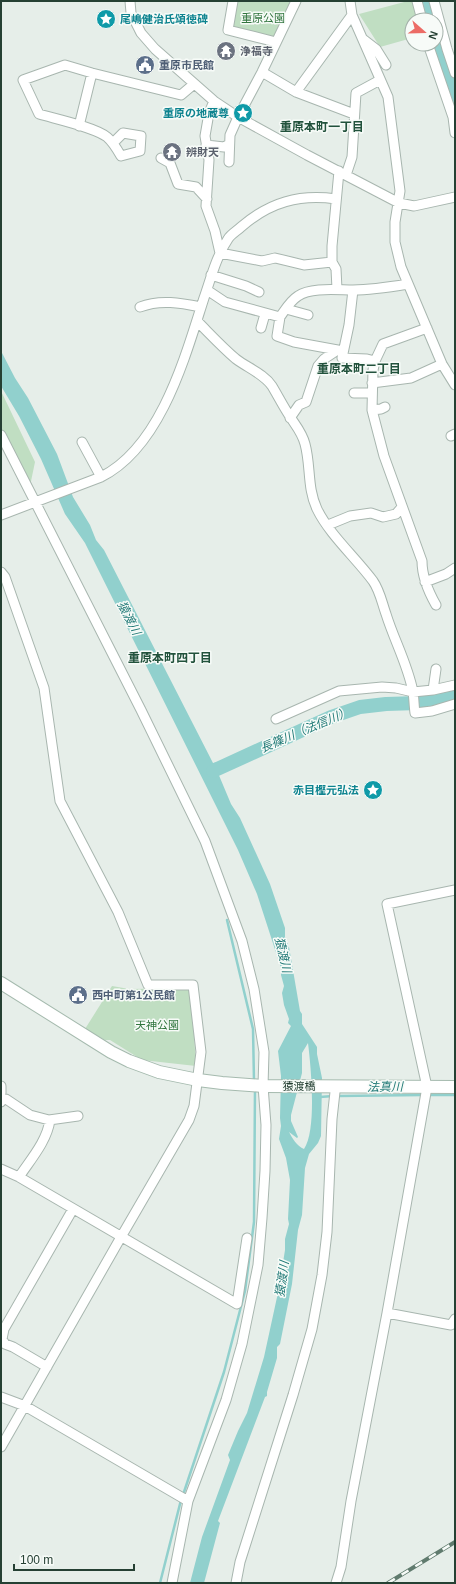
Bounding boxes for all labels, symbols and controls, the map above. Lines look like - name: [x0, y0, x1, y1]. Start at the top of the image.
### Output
- place icon: 尾嶋健治氏頌徳碑: [95, 8, 117, 30]
- park label: 重原公園: [241, 12, 285, 24]
- north arrow: [404, 12, 444, 52]
- place label: 尾嶋健治氏頌徳碑: [120, 13, 208, 25]
- text: N: [426, 30, 440, 41]
- temple icon: 浄福寺: [215, 40, 237, 62]
- place label: 浄福寺: [240, 45, 273, 57]
- public building icon: 重原市民館: [134, 54, 156, 76]
- place label: 重原市民館: [159, 59, 214, 71]
- place icon: 重原の地蔵尊: [232, 102, 254, 124]
- place label: 重原の地蔵尊: [163, 107, 229, 119]
- district label: 重原本町一丁目: [280, 120, 364, 134]
- temple icon: 辨財天: [161, 141, 183, 163]
- place label: 辨財天: [186, 146, 219, 158]
- district label: 重原本町二丁目: [317, 362, 401, 376]
- water label: 猿渡川: [115, 599, 144, 639]
- district label: 重原本町四丁目: [128, 651, 212, 665]
- water label: 長篠川（法信川）: [258, 705, 352, 755]
- place icon: 赤目樫元弘法: [362, 779, 384, 801]
- place label: 赤目樫元弘法: [293, 784, 359, 796]
- water label: 猿渡川: [272, 936, 294, 976]
- public building icon: 西中町第1公民館: [67, 984, 89, 1006]
- place label: 西中町第1公民館: [92, 989, 175, 1001]
- park label: 天神公園: [135, 1019, 179, 1031]
- street label: 猿渡橋: [283, 1080, 316, 1092]
- water label: 法真川: [367, 1080, 405, 1094]
- water label: 猿渡川: [273, 1258, 292, 1298]
- scale bar: [14, 1546, 134, 1572]
- text: 100 m: [20, 1553, 53, 1567]

